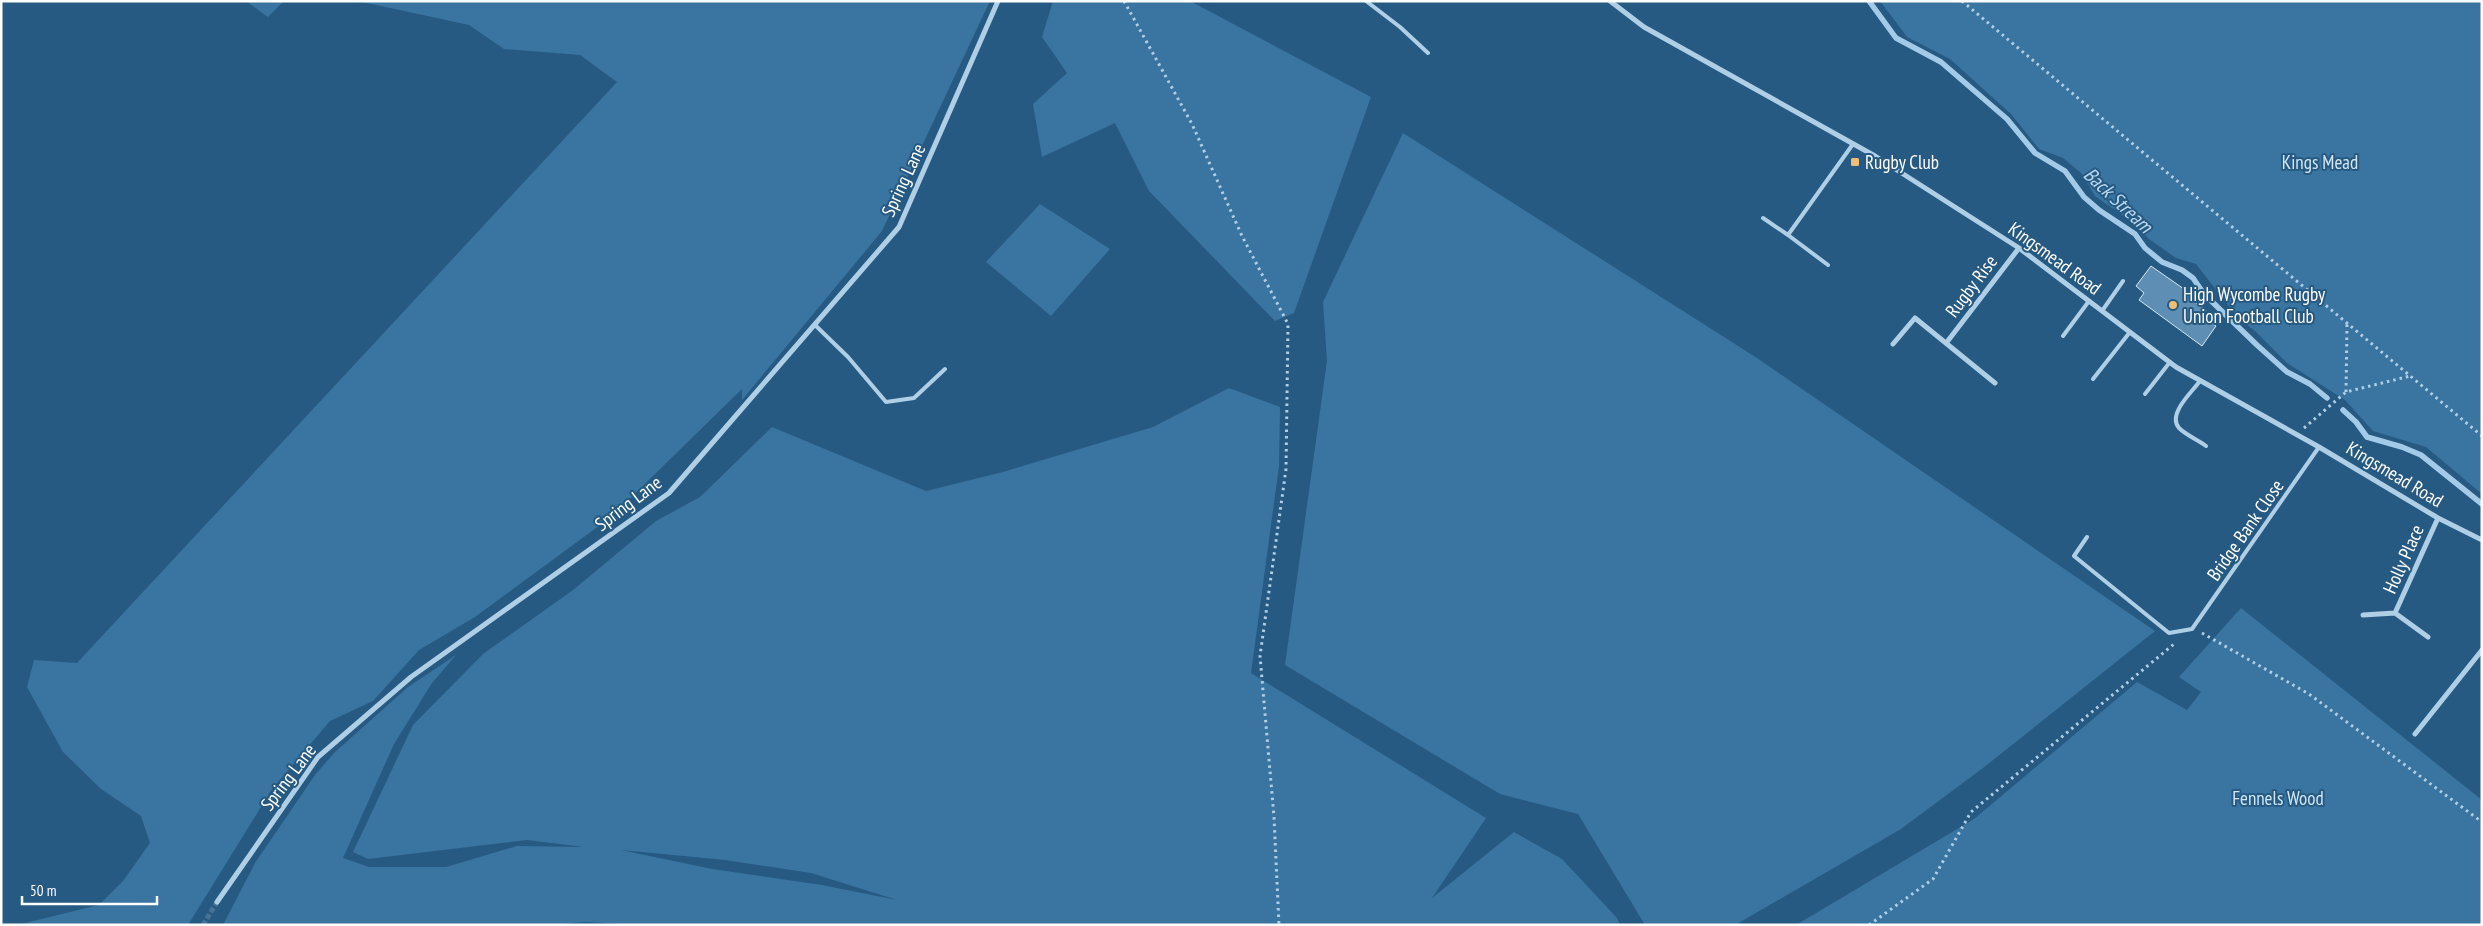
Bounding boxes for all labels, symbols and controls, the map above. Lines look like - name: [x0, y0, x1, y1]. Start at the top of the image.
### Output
- street label: Spring Lane: [876, 140, 930, 220]
- place label: Rugby Club: [1865, 150, 1939, 174]
- park label: Kings Mead: [2282, 150, 2358, 174]
- marker: Rugby Club: [1849, 156, 1861, 168]
- water label: Back Stream: [2078, 162, 2159, 239]
- street label: Kingsmead Road: [2004, 216, 2106, 300]
- street label: Rugby Rise: [1940, 250, 2002, 322]
- place label: High Wycombe Rugby Union Football Club: [2183, 282, 2326, 328]
- marker: High Wycombe Rugby Union Football Club: [2167, 299, 2179, 311]
- street label: Kingsmead Road: [2342, 436, 2448, 512]
- street label: Spring Lane: [590, 470, 666, 536]
- street label: Bridge Bank Close: [2201, 475, 2289, 585]
- street label: Holly Place: [2377, 521, 2429, 597]
- street label: Spring Lane: [255, 739, 321, 815]
- park label: Fennels Wood: [2232, 786, 2324, 810]
- scale bar: [22, 874, 158, 906]
- text: 50 m: [30, 881, 56, 900]

